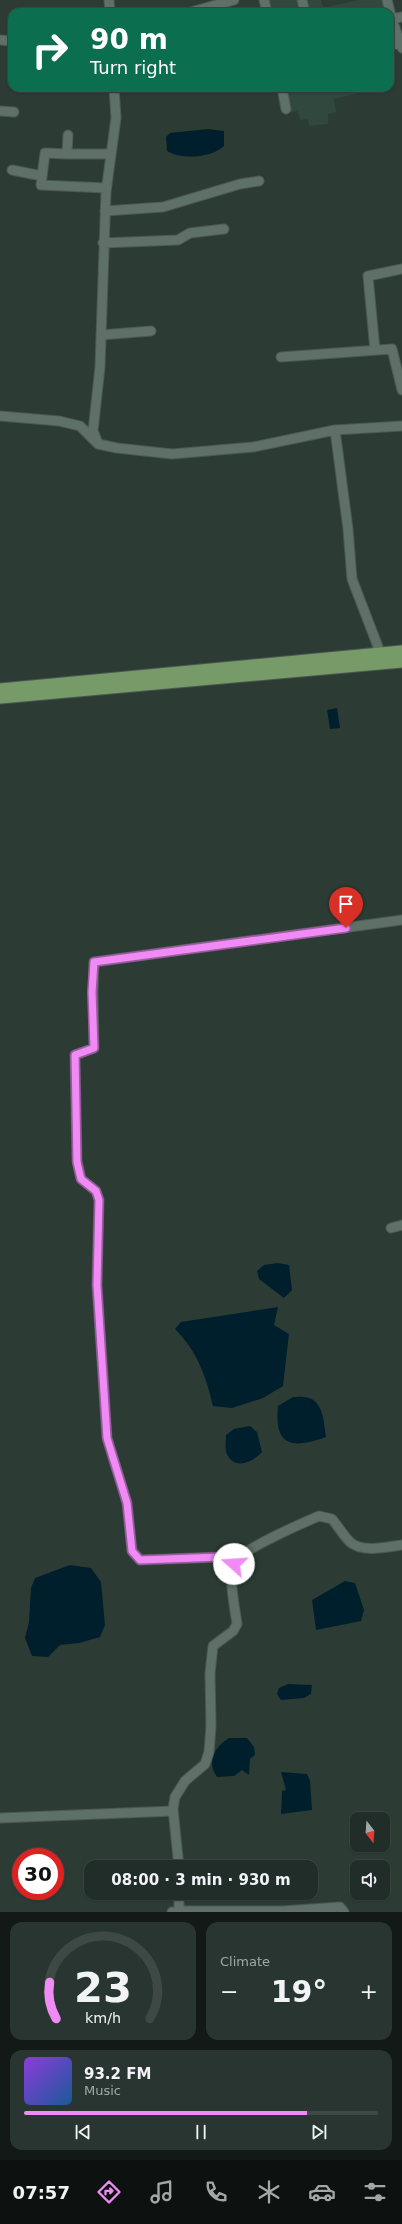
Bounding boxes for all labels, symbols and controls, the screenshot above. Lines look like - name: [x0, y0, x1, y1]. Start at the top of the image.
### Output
- text: 90 m: [90, 23, 168, 56]
- icon: right: [24, 24, 76, 76]
- text: Turn right: [90, 57, 176, 78]
- pin: [329, 887, 363, 928]
- icon: arrive: [335, 893, 357, 915]
- position arrow: [213, 1543, 255, 1585]
- north arrow: [350, 1812, 390, 1852]
- map controls: [350, 1812, 390, 1900]
- speed limit sign: 30: [12, 1848, 64, 1900]
- button: sound: [350, 1860, 390, 1900]
- text: 08:00 · 3 min · 930 m: [111, 1871, 291, 1889]
- text: Climate: [220, 1954, 270, 1969]
- text: 23: [74, 1963, 132, 2012]
- text: 19°: [271, 1974, 327, 2009]
- text: −: [220, 1979, 238, 2004]
- text: +: [360, 1979, 378, 2004]
- text: km/h: [85, 2010, 121, 2026]
- text: 93.2 FM: [84, 2065, 151, 2083]
- text: Music: [84, 2083, 121, 2098]
- icon: previous: [72, 2121, 94, 2143]
- icon: pause: [190, 2121, 212, 2143]
- icon: next: [308, 2121, 330, 2143]
- icon: directions: [95, 2178, 123, 2206]
- icon: music: [148, 2178, 176, 2206]
- icon: phone: [202, 2178, 230, 2206]
- icon: climate: [255, 2178, 283, 2206]
- icon: car: [308, 2178, 336, 2206]
- icon: filters: [361, 2178, 389, 2206]
- text: 07:57: [13, 2182, 70, 2203]

